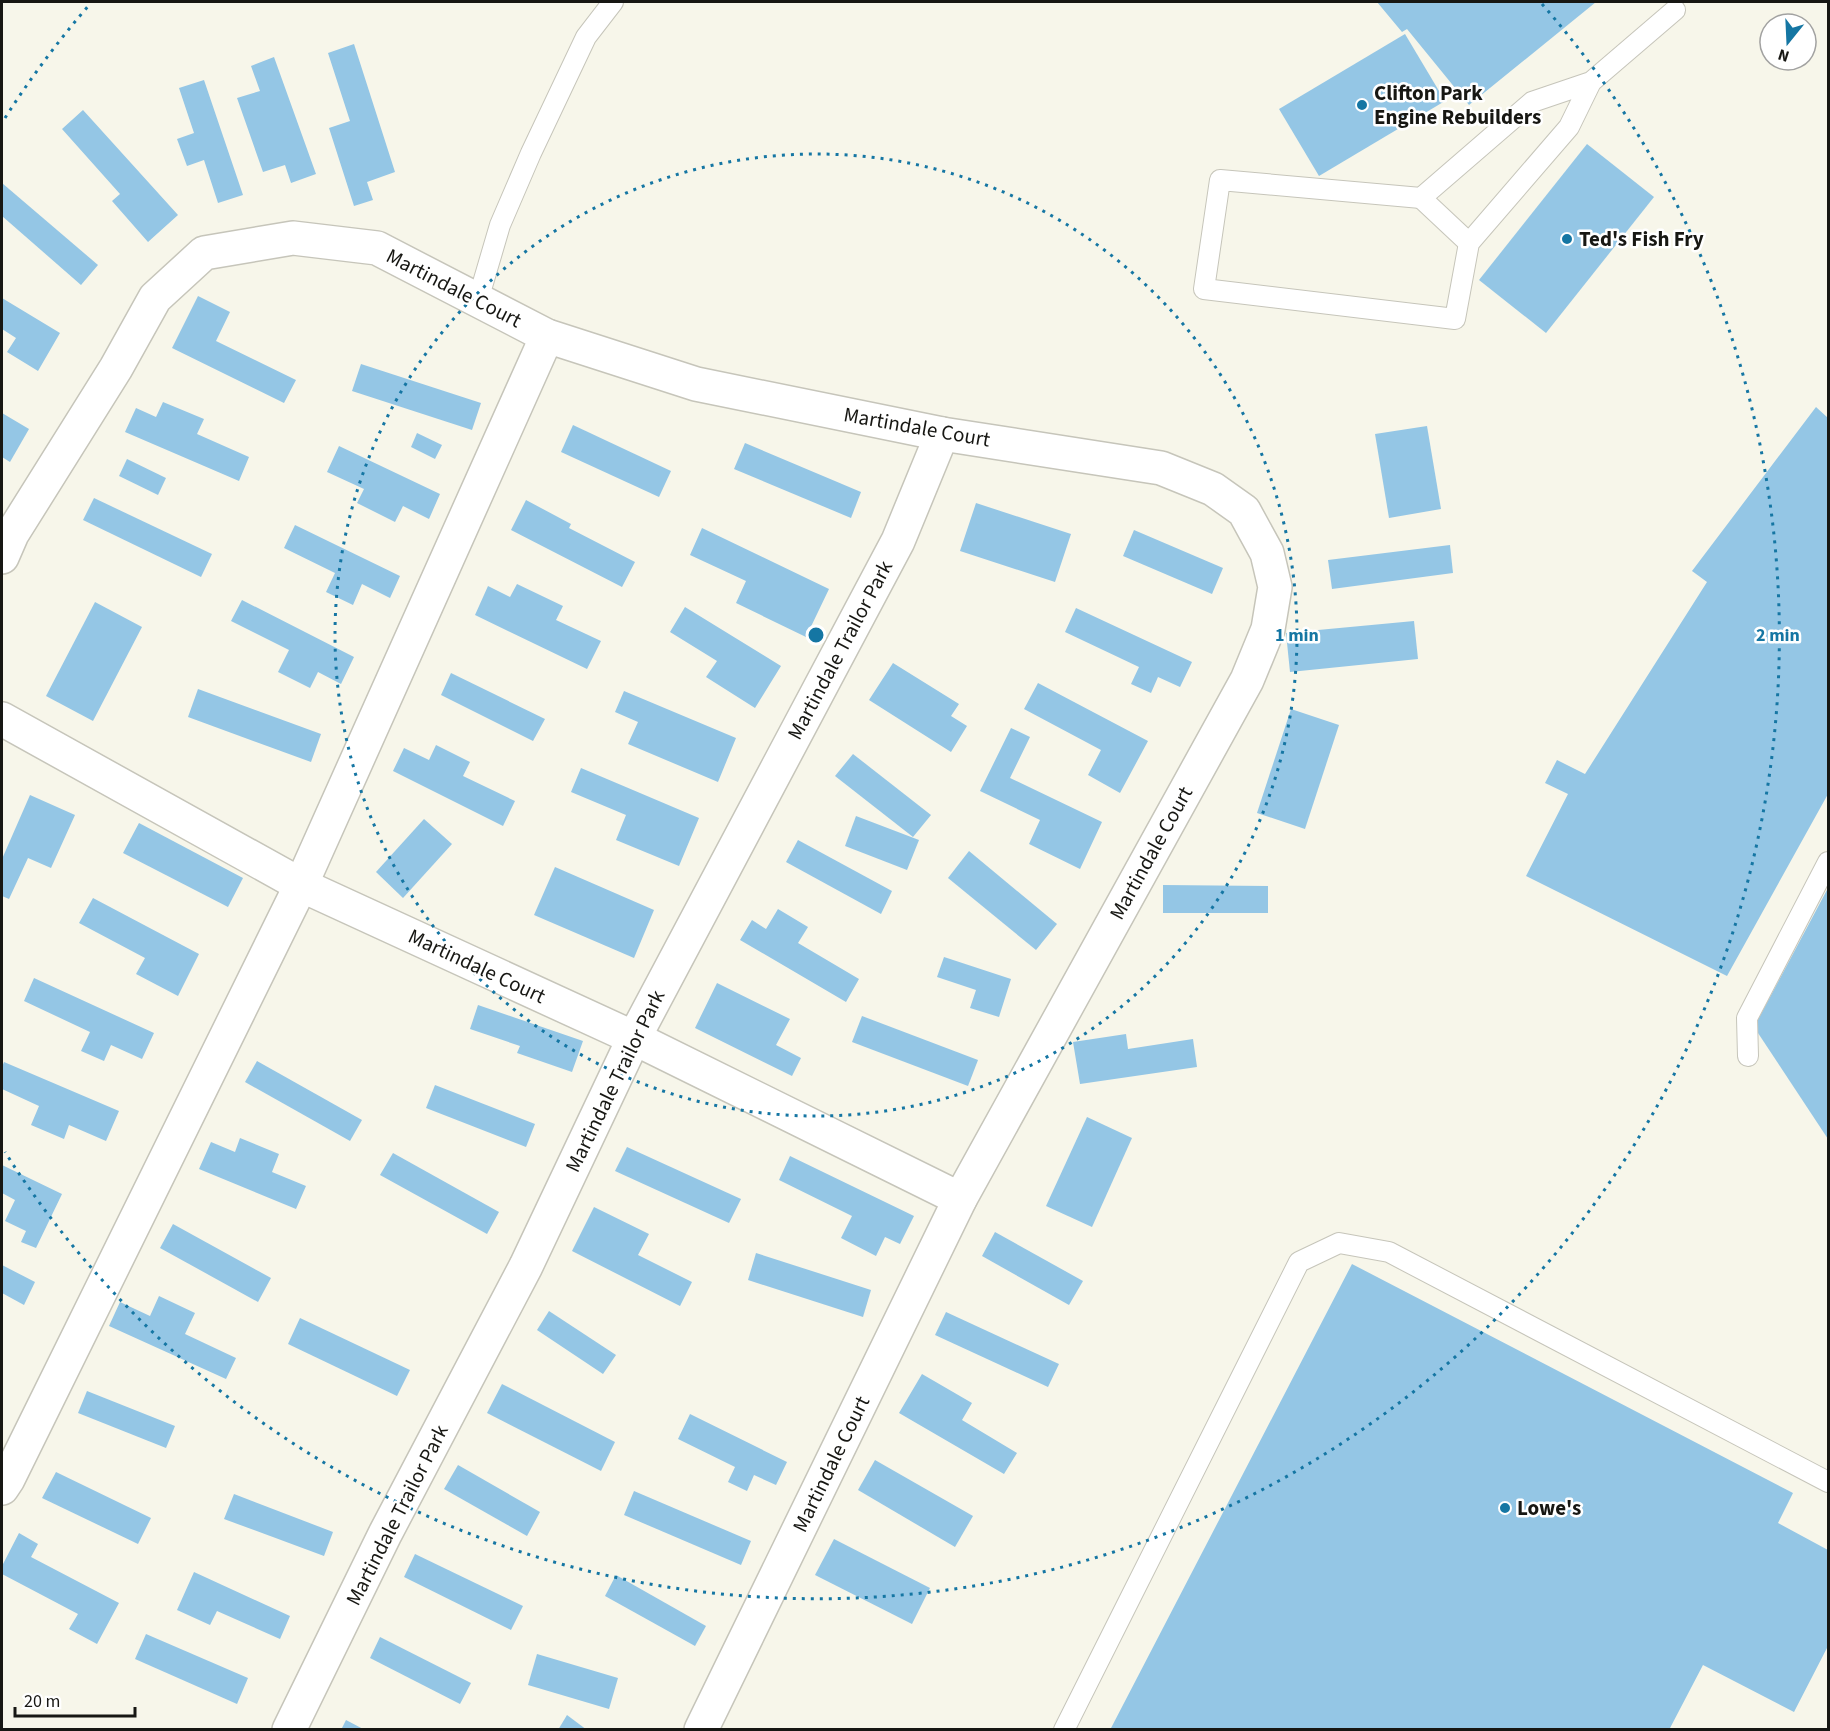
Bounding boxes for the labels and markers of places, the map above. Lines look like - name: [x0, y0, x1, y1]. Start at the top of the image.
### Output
- place label: Clifton Park Engine Rebuilders: [1374, 78, 1541, 132]
- marker: Clifton Park Engine Rebuilders: [1355, 98, 1369, 112]
- place label: Ted's Fish Fry: [1579, 224, 1704, 254]
- marker: Ted's Fish Fry: [1560, 232, 1574, 246]
- centre of rings: [806, 625, 826, 645]
- place label: Lowe's: [1517, 1493, 1581, 1523]
- marker: Lowe's: [1498, 1501, 1512, 1515]

